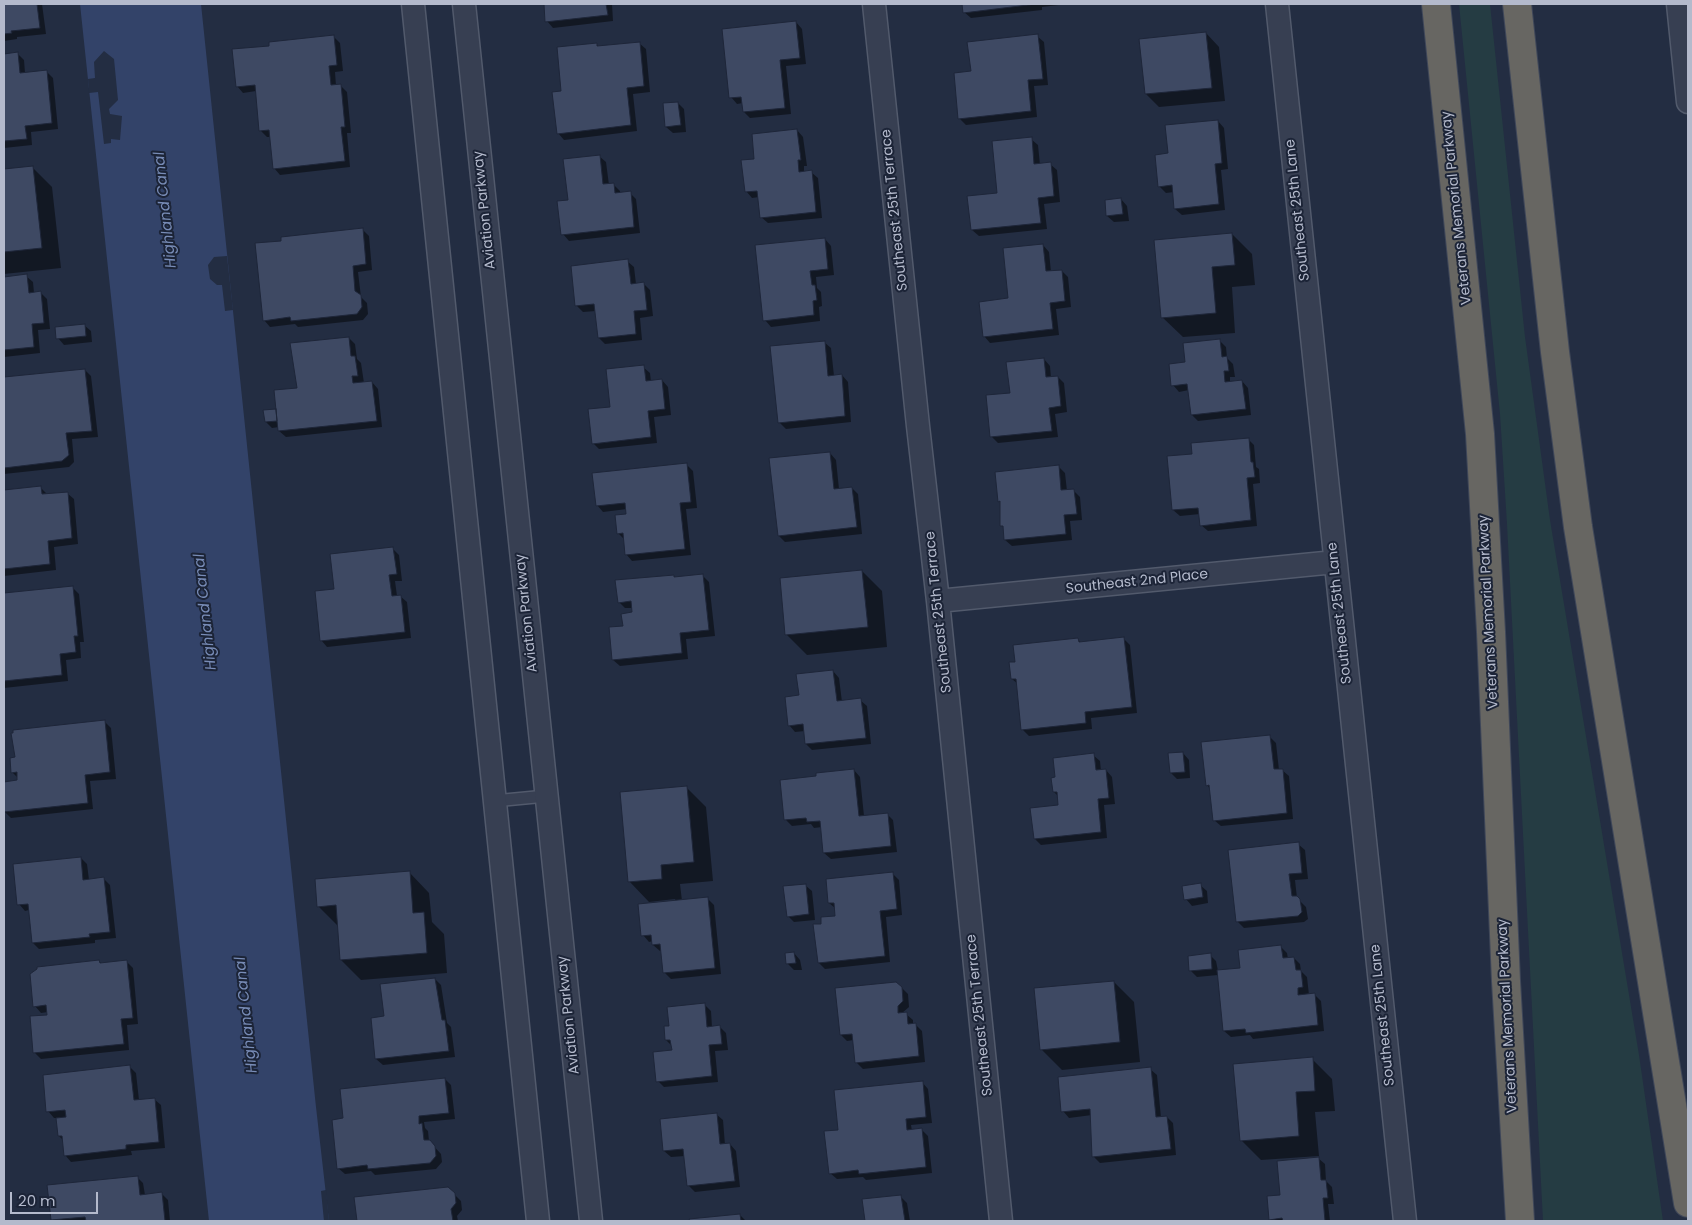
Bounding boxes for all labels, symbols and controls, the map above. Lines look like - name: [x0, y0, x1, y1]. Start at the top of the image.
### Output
- street label: Veterans Memorial Parkway: [1438, 110, 1476, 306]
- street label: Southeast 25th Terrace: [878, 128, 912, 292]
- street label: Southeast 25th Lane: [1282, 138, 1314, 282]
- street label: Aviation Parkway: [470, 150, 500, 270]
- water label: Highland Canal: [151, 151, 181, 269]
- street label: Veterans Memorial Parkway: [1476, 514, 1502, 710]
- street label: Southeast 25th Terrace: [922, 530, 956, 694]
- street label: Southeast 25th Lane: [1324, 541, 1356, 685]
- water label: Highland Canal: [191, 553, 221, 671]
- street label: Aviation Parkway: [512, 553, 542, 673]
- street label: Southeast 2nd Place: [1065, 566, 1209, 598]
- street label: Veterans Memorial Parkway: [1495, 918, 1521, 1114]
- street label: Southeast 25th Terrace: [963, 933, 997, 1097]
- street label: Southeast 25th Lane: [1367, 943, 1399, 1087]
- street label: Aviation Parkway: [554, 955, 584, 1075]
- water label: Highland Canal: [232, 956, 262, 1074]
- scale bar: [12, 1182, 100, 1214]
- text: 20 m: [18, 1190, 56, 1211]

